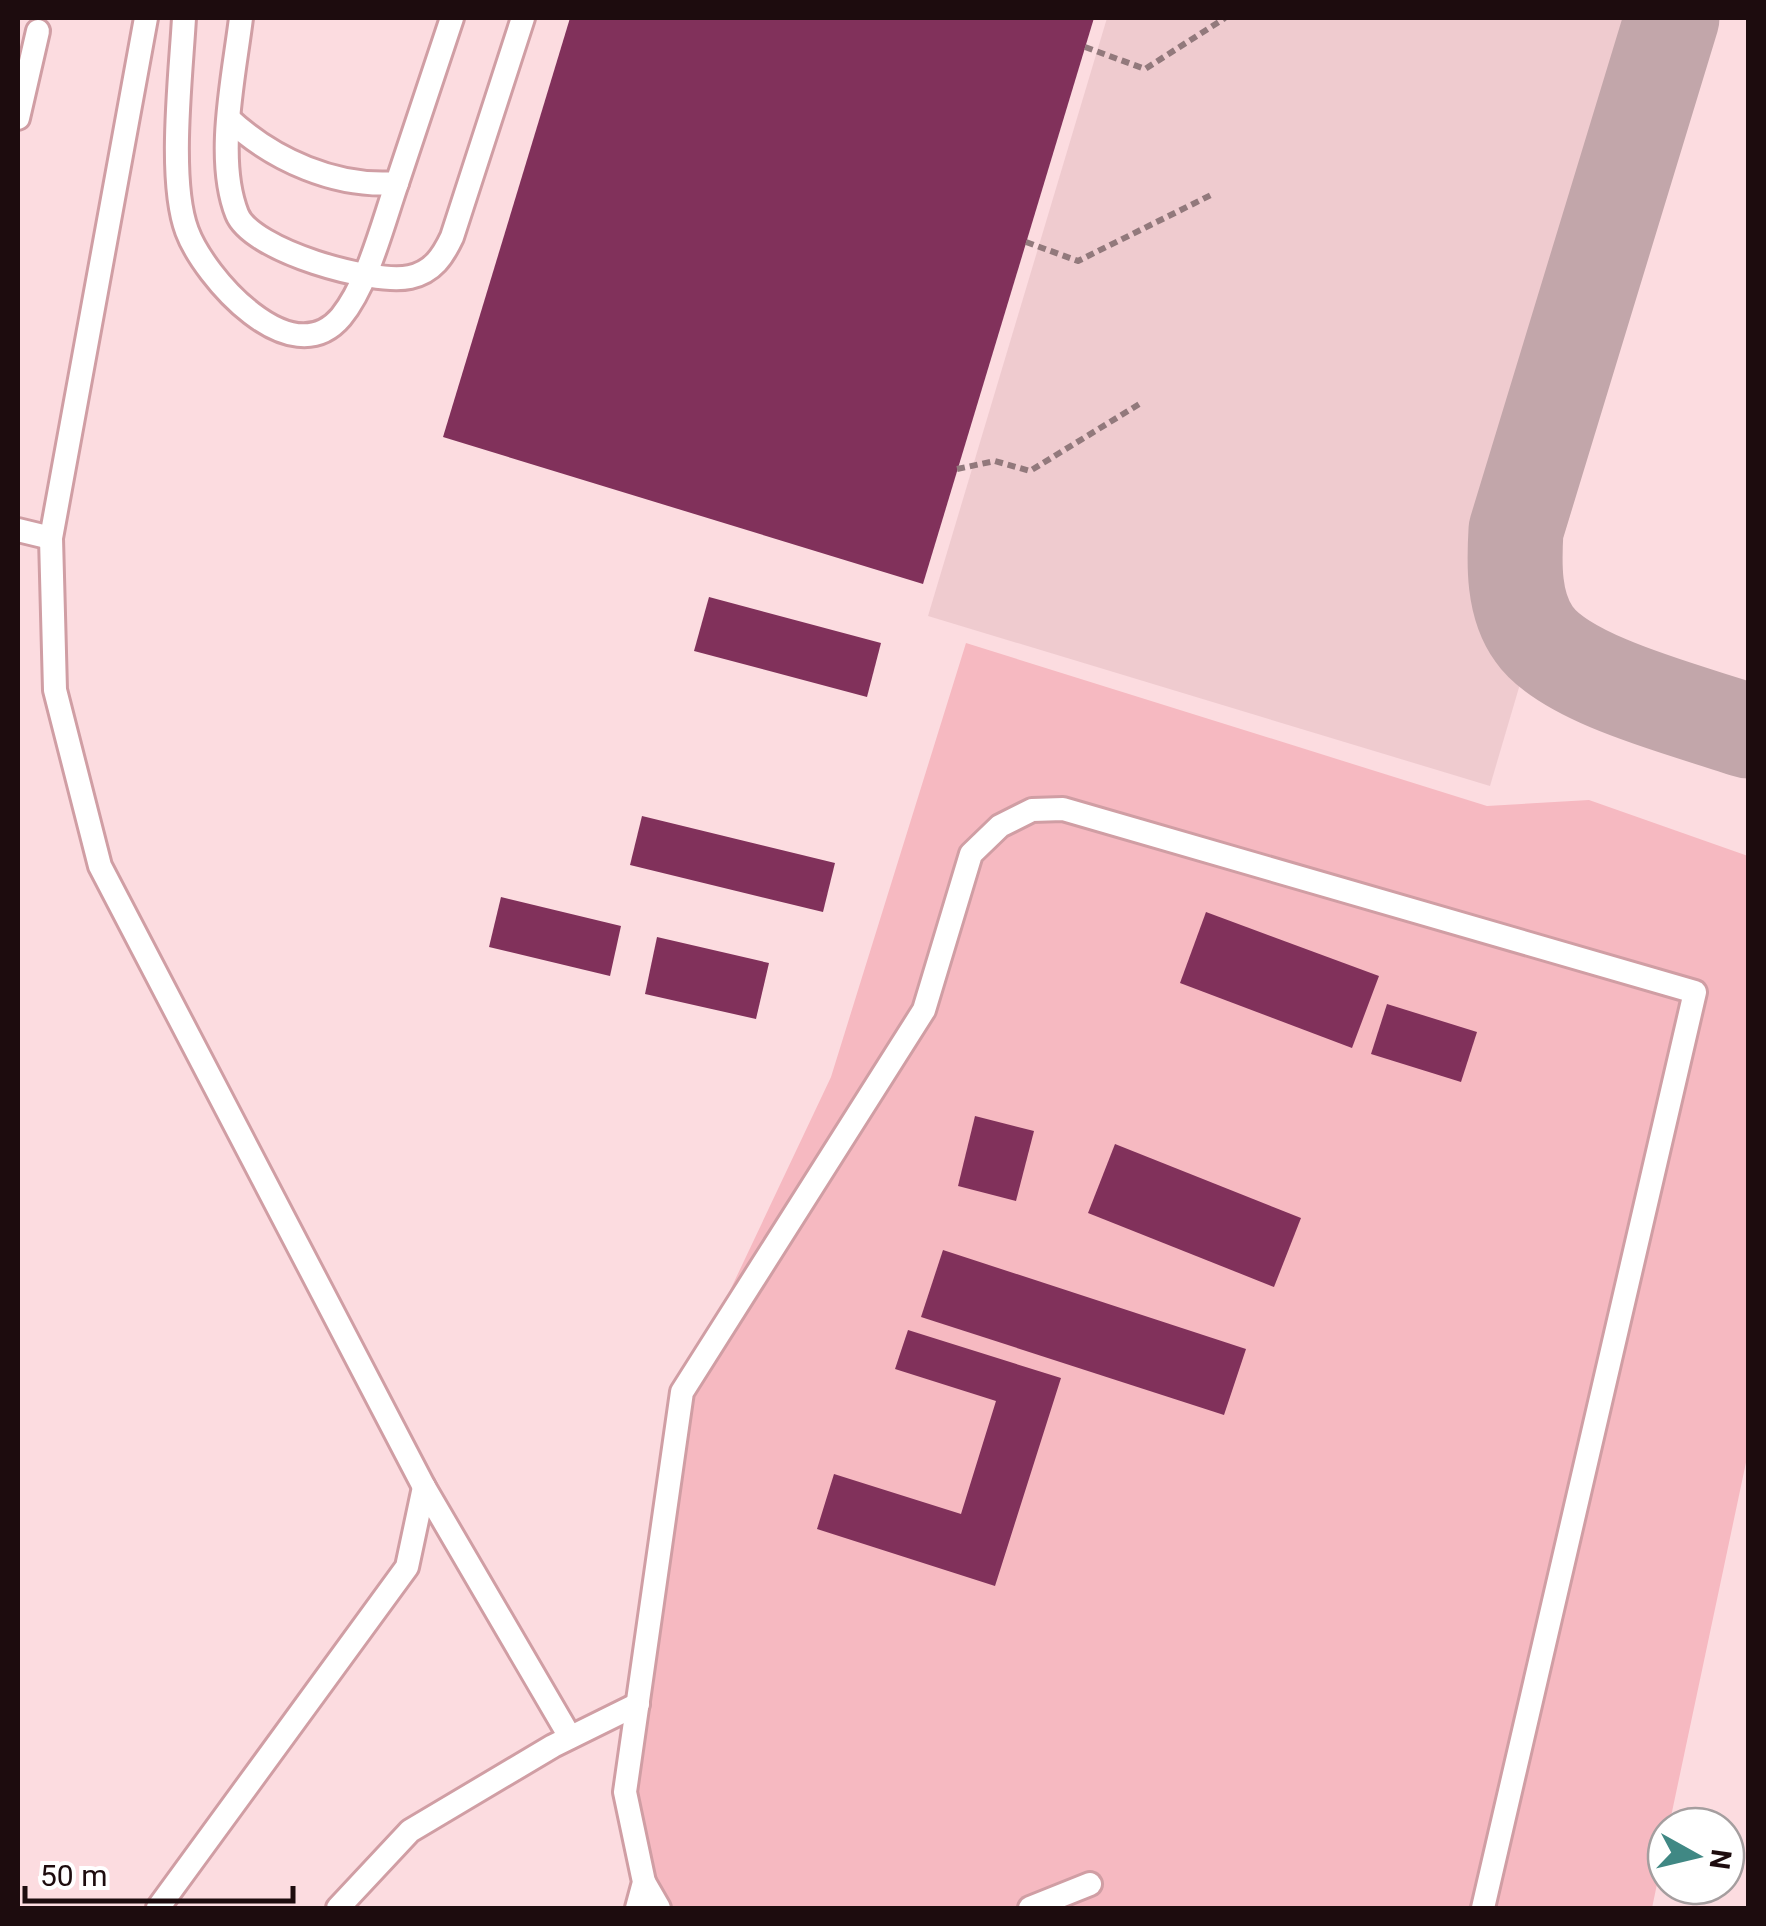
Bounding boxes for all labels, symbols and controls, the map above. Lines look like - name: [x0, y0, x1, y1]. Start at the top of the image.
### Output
- north arrow: [1646, 1806, 1746, 1906]
- scale bar: [25, 1841, 292, 1903]
- text: N: [1703, 1847, 1738, 1871]
- text: 50 m: [40, 1858, 107, 1893]

